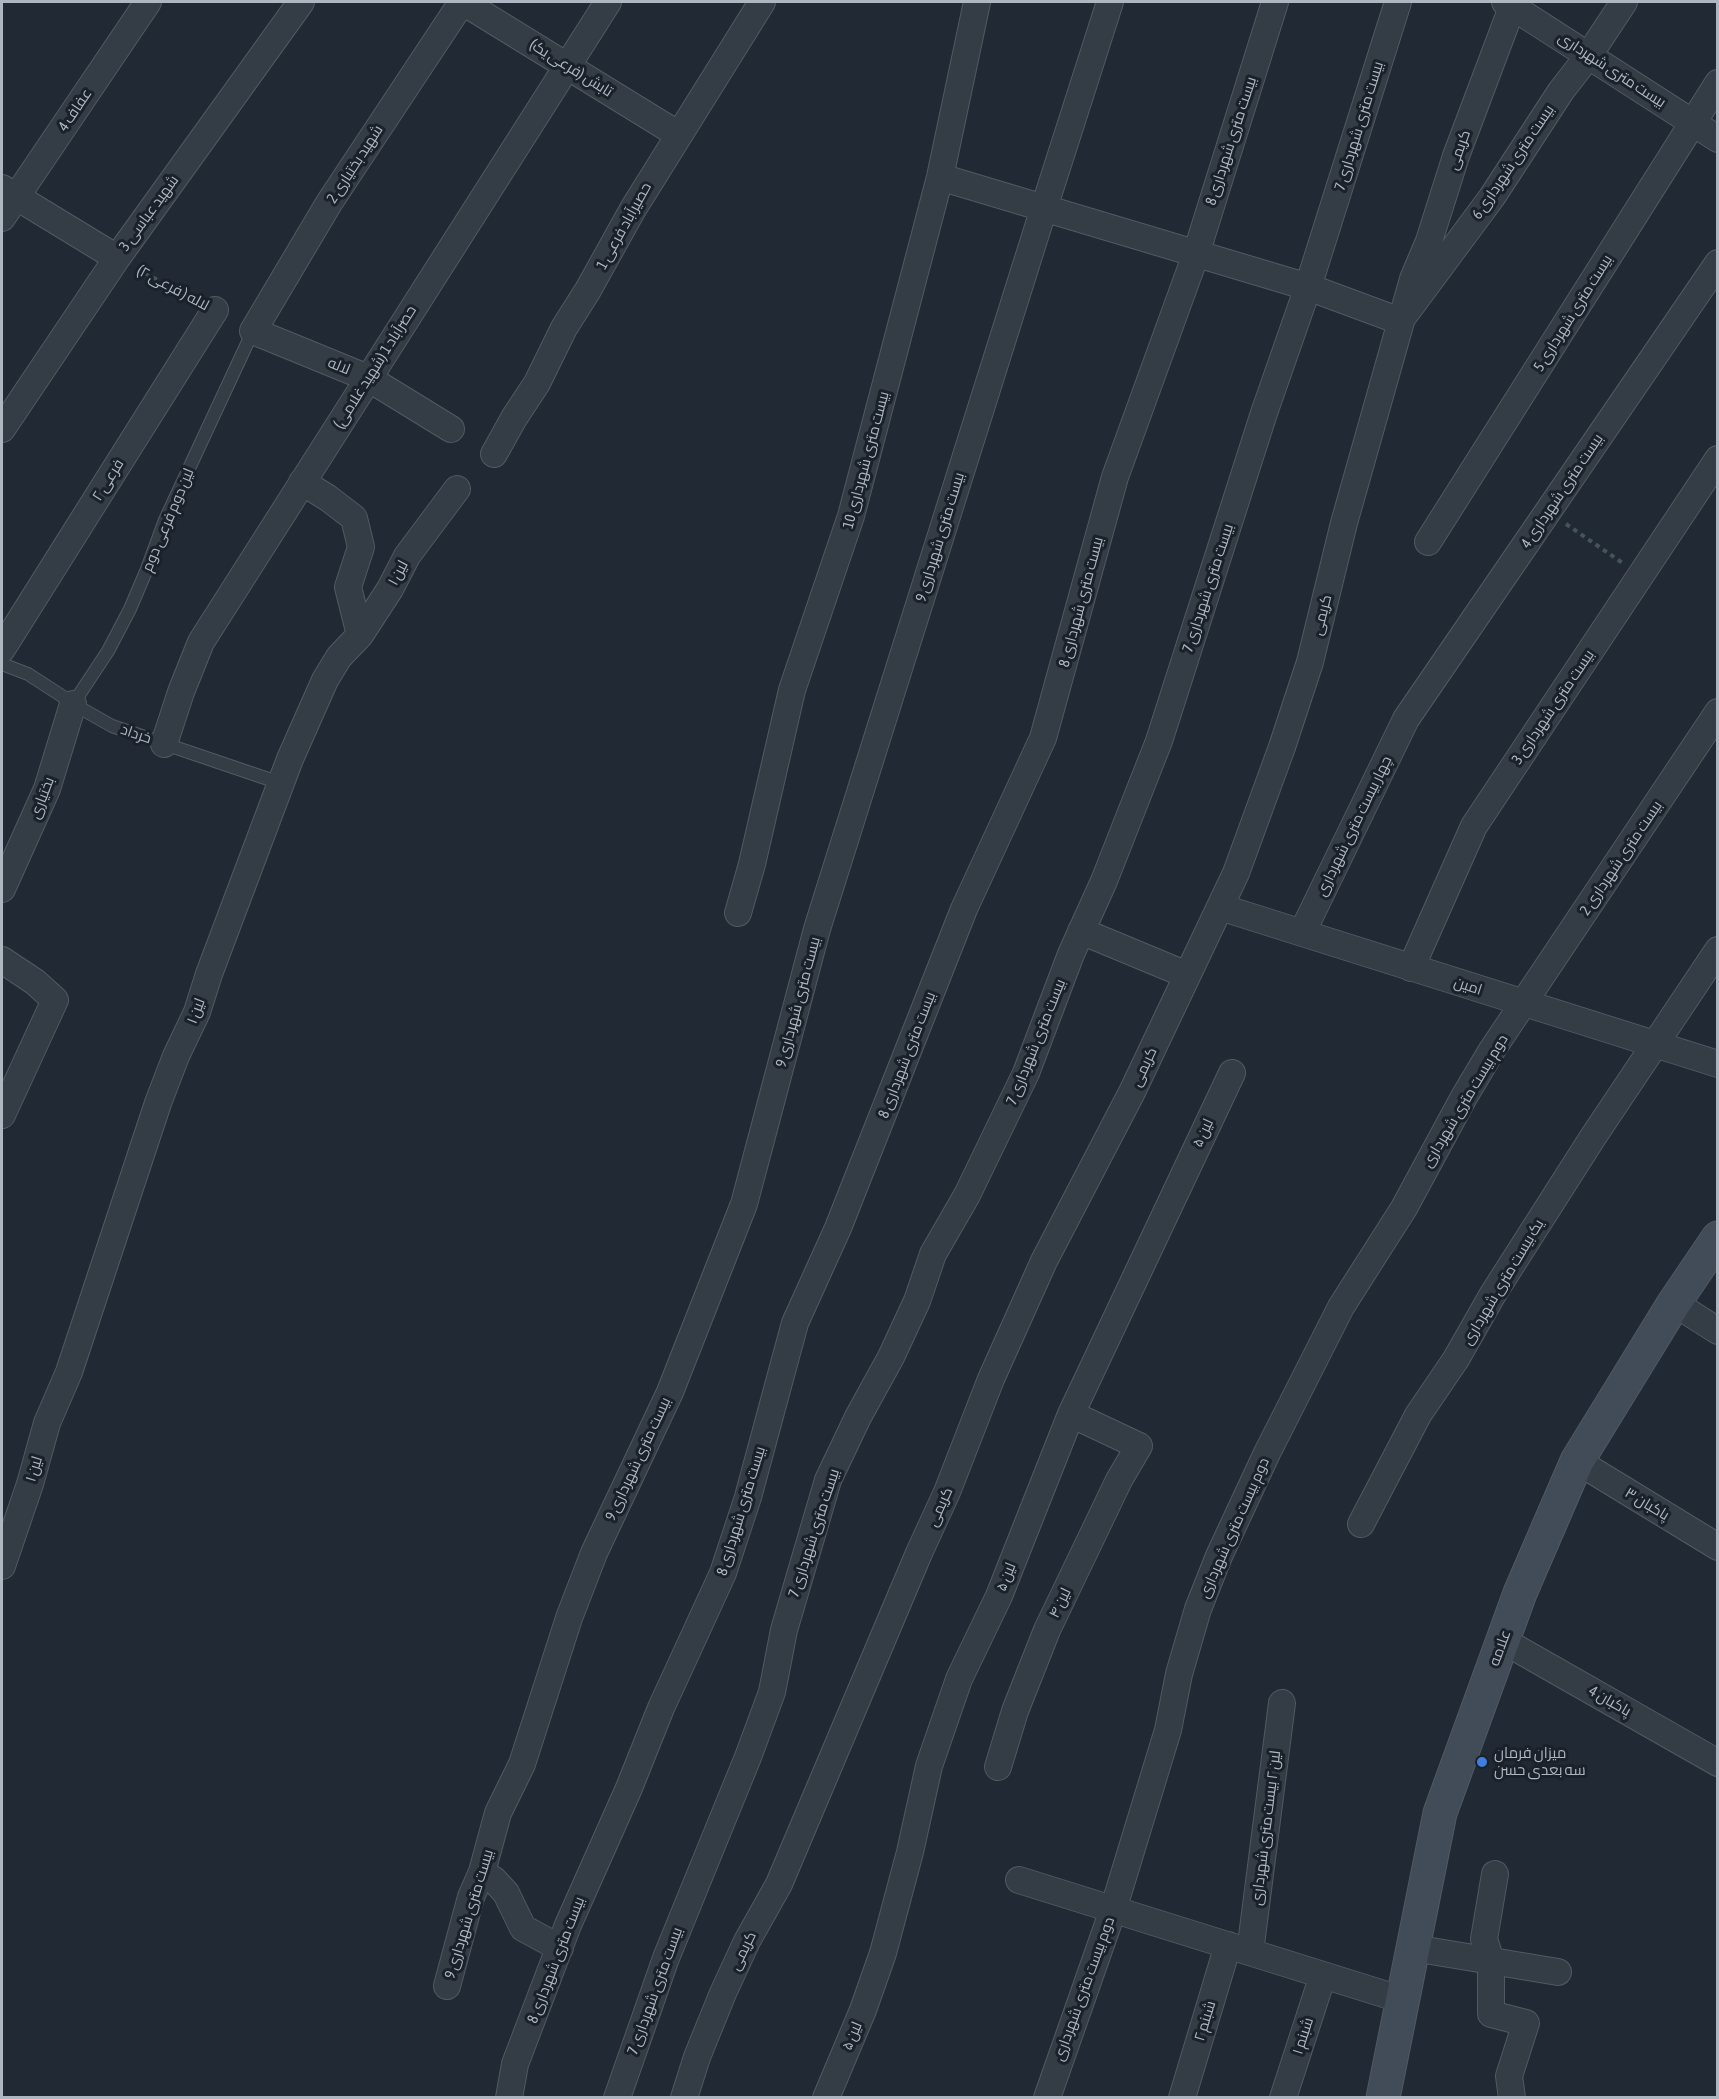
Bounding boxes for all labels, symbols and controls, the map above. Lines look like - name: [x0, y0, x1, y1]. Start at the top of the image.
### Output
- street label: بیست متری شهرداری: [1555, 28, 1669, 112]
- street label: تابش (فرعی یک): [526, 35, 616, 101]
- street label: بیست متری شهرداری 7: [1331, 59, 1387, 193]
- street label: بیست متری شهرداری 8: [1202, 74, 1260, 208]
- street label: عفاف 4: [54, 85, 96, 135]
- street label: بیست متری شهرداری 6: [1468, 101, 1558, 223]
- street label: شهید بختیاری 2: [323, 122, 387, 206]
- street label: کریمی: [1444, 128, 1474, 172]
- street label: شهید عباسی 3: [115, 172, 183, 254]
- street label: حصیرآباد فرعی 1: [593, 179, 655, 273]
- street label: بیست متری شهرداری 5: [1530, 251, 1616, 375]
- street label: لاله ( فرعی ۲): [134, 261, 212, 315]
- street label: حصرآباد 1 (شهید غلامی): [330, 302, 420, 432]
- street label: لاله: [325, 353, 353, 379]
- street label: بیست متری شهرداری 10: [839, 389, 893, 531]
- street label: بیست متری شهرداری 4: [1517, 430, 1607, 552]
- street label: ۲ فرعی: [88, 456, 128, 504]
- street label: لین دوم فرعی دوم: [138, 466, 198, 574]
- street label: بیست متری شهرداری 9: [912, 470, 968, 604]
- street label: بیست متری شهرداری 7: [1179, 521, 1237, 655]
- street label: بیست متری شهرداری 8: [1055, 535, 1107, 669]
- street label: لین ۱: [384, 557, 412, 589]
- street label: کریمی: [1308, 593, 1336, 637]
- street label: بیست متری شهرداری 3: [1508, 646, 1598, 768]
- street label: خرداد: [118, 720, 154, 748]
- street label: چهار بیست متری شهرداری: [1312, 753, 1396, 899]
- street label: بختیاری: [26, 774, 58, 822]
- street label: بیست متری شهرداری 2: [1576, 797, 1666, 919]
- street label: بیست متری شهرداری 9: [772, 935, 824, 1069]
- street label: امین: [1452, 973, 1484, 999]
- street label: بیست متری شهرداری 7: [1003, 976, 1069, 1108]
- street label: بیست متری شهرداری 8: [875, 989, 939, 1121]
- street label: لین ۱: [183, 996, 209, 1026]
- street label: دوم بیست متری شهرداری: [1418, 1031, 1512, 1171]
- street label: کریمی: [1127, 1044, 1161, 1090]
- street label: لین ۵: [1189, 1116, 1217, 1150]
- street label: یک بیست متری شهرداری: [1458, 1216, 1548, 1348]
- street label: بیست متری شهرداری 9: [601, 1394, 675, 1524]
- street label: بیست متری شهرداری 8: [713, 1444, 769, 1578]
- street label: لین ۱: [22, 1454, 46, 1484]
- street label: دوم بیست متری شهرداری: [1195, 1455, 1273, 1601]
- street label: بیست متری شهرداری 7: [785, 1466, 843, 1600]
- street label: کریمی: [923, 1484, 957, 1530]
- street label: پاکبان ۳: [1621, 1484, 1673, 1524]
- street label: لین ۵: [992, 1560, 1020, 1594]
- street label: لین ۴: [1045, 1585, 1075, 1621]
- street label: علامه: [1485, 1627, 1515, 1669]
- street label: پاکبان 4: [1586, 1682, 1634, 1720]
- place label: میزان فرمان سه بعدی حسن: [1494, 1744, 1586, 1779]
- street label: لین ۲ بیست متری شهرداری: [1248, 1749, 1284, 1907]
- marker: میزان فرمان سه بعدی حسن: [1475, 1755, 1489, 1769]
- street label: بیست متری شهرداری 9: [441, 1847, 497, 1981]
- street label: بیست متری شهرداری 8: [524, 1894, 588, 2026]
- street label: دوم بیست متری شهرداری: [1050, 1915, 1118, 2063]
- street label: بیست متری شهرداری 7: [624, 1925, 686, 2057]
- street label: کریمی: [726, 1929, 760, 1973]
- street label: شبنم ۲: [1190, 1999, 1220, 2043]
- street label: شبنم ۱: [1289, 2015, 1317, 2057]
- street label: لین ۵: [838, 2019, 866, 2053]

